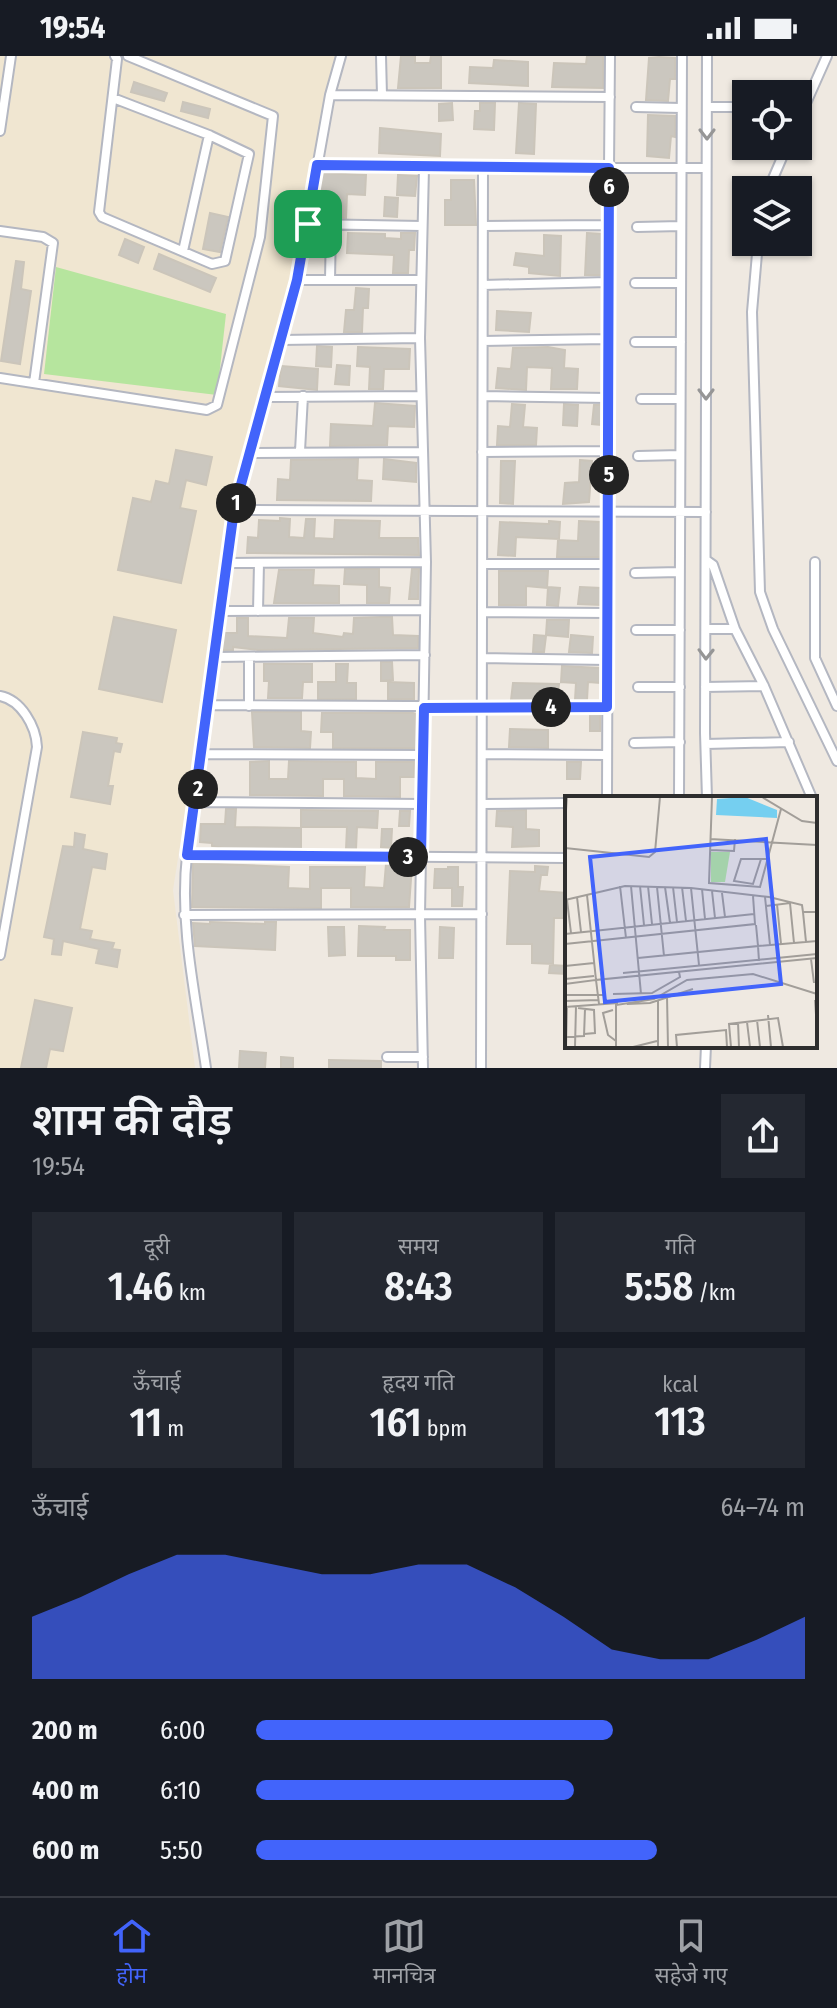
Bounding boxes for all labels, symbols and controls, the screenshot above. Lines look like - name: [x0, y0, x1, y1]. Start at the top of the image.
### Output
- text: 19:54: [40, 10, 105, 46]
- map controls: [732, 80, 812, 256]
- button: locate: [732, 80, 812, 160]
- one-way arrow: [698, 128, 715, 141]
- pin: 6: [589, 167, 629, 207]
- text: 6: [603, 173, 615, 200]
- button: layers: [732, 176, 812, 256]
- pin: [274, 190, 342, 258]
- icon: arrive: [286, 202, 330, 246]
- one-way arrow: [697, 388, 715, 401]
- pin: 5: [589, 455, 629, 495]
- text: 5: [604, 461, 614, 488]
- pin: 1: [216, 483, 256, 523]
- text: 1: [231, 489, 241, 516]
- one-way arrow: [697, 648, 714, 661]
- pin: 4: [531, 687, 571, 727]
- text: 4: [545, 693, 557, 720]
- pin: 2: [178, 769, 218, 809]
- text: 2: [193, 775, 203, 802]
- inset map: [565, 796, 817, 1048]
- pin: 3: [388, 837, 428, 877]
- text: 3: [403, 843, 413, 870]
- text: शाम की दौड़: [32, 1094, 232, 1147]
- button: share: [721, 1094, 805, 1178]
- text: 19:54: [32, 1151, 85, 1182]
- text: दूरी: [144, 1233, 170, 1260]
- text: समय: [398, 1233, 439, 1260]
- text: गति: [665, 1233, 695, 1260]
- text: 1.46: [108, 1263, 174, 1311]
- text: 8:43: [384, 1263, 453, 1311]
- text: 5:58: [624, 1263, 693, 1311]
- text: km: [174, 1279, 206, 1306]
- text: /km: [693, 1279, 736, 1306]
- text: ऊँचाई: [133, 1369, 181, 1396]
- text: हृदय गति: [382, 1369, 455, 1396]
- text: kcal: [662, 1371, 698, 1398]
- text: 113: [655, 1398, 706, 1446]
- text: 11: [129, 1399, 162, 1447]
- text: 161: [370, 1399, 422, 1447]
- text: m: [162, 1415, 184, 1442]
- text: bpm: [422, 1415, 467, 1442]
- text: ऊँचाई: [32, 1492, 88, 1523]
- text: 64–74 m: [720, 1492, 805, 1523]
- text: 200 m: [32, 1715, 98, 1746]
- text: 6:00: [160, 1715, 206, 1746]
- text: 400 m: [32, 1775, 99, 1806]
- text: 6:10: [160, 1775, 201, 1806]
- text: 600 m: [32, 1835, 99, 1866]
- text: 5:50: [160, 1835, 203, 1866]
- tab: होम: [110, 1914, 154, 1992]
- tab: मानचित्र: [373, 1914, 436, 1992]
- tab: सहेजे गए: [655, 1914, 727, 1992]

